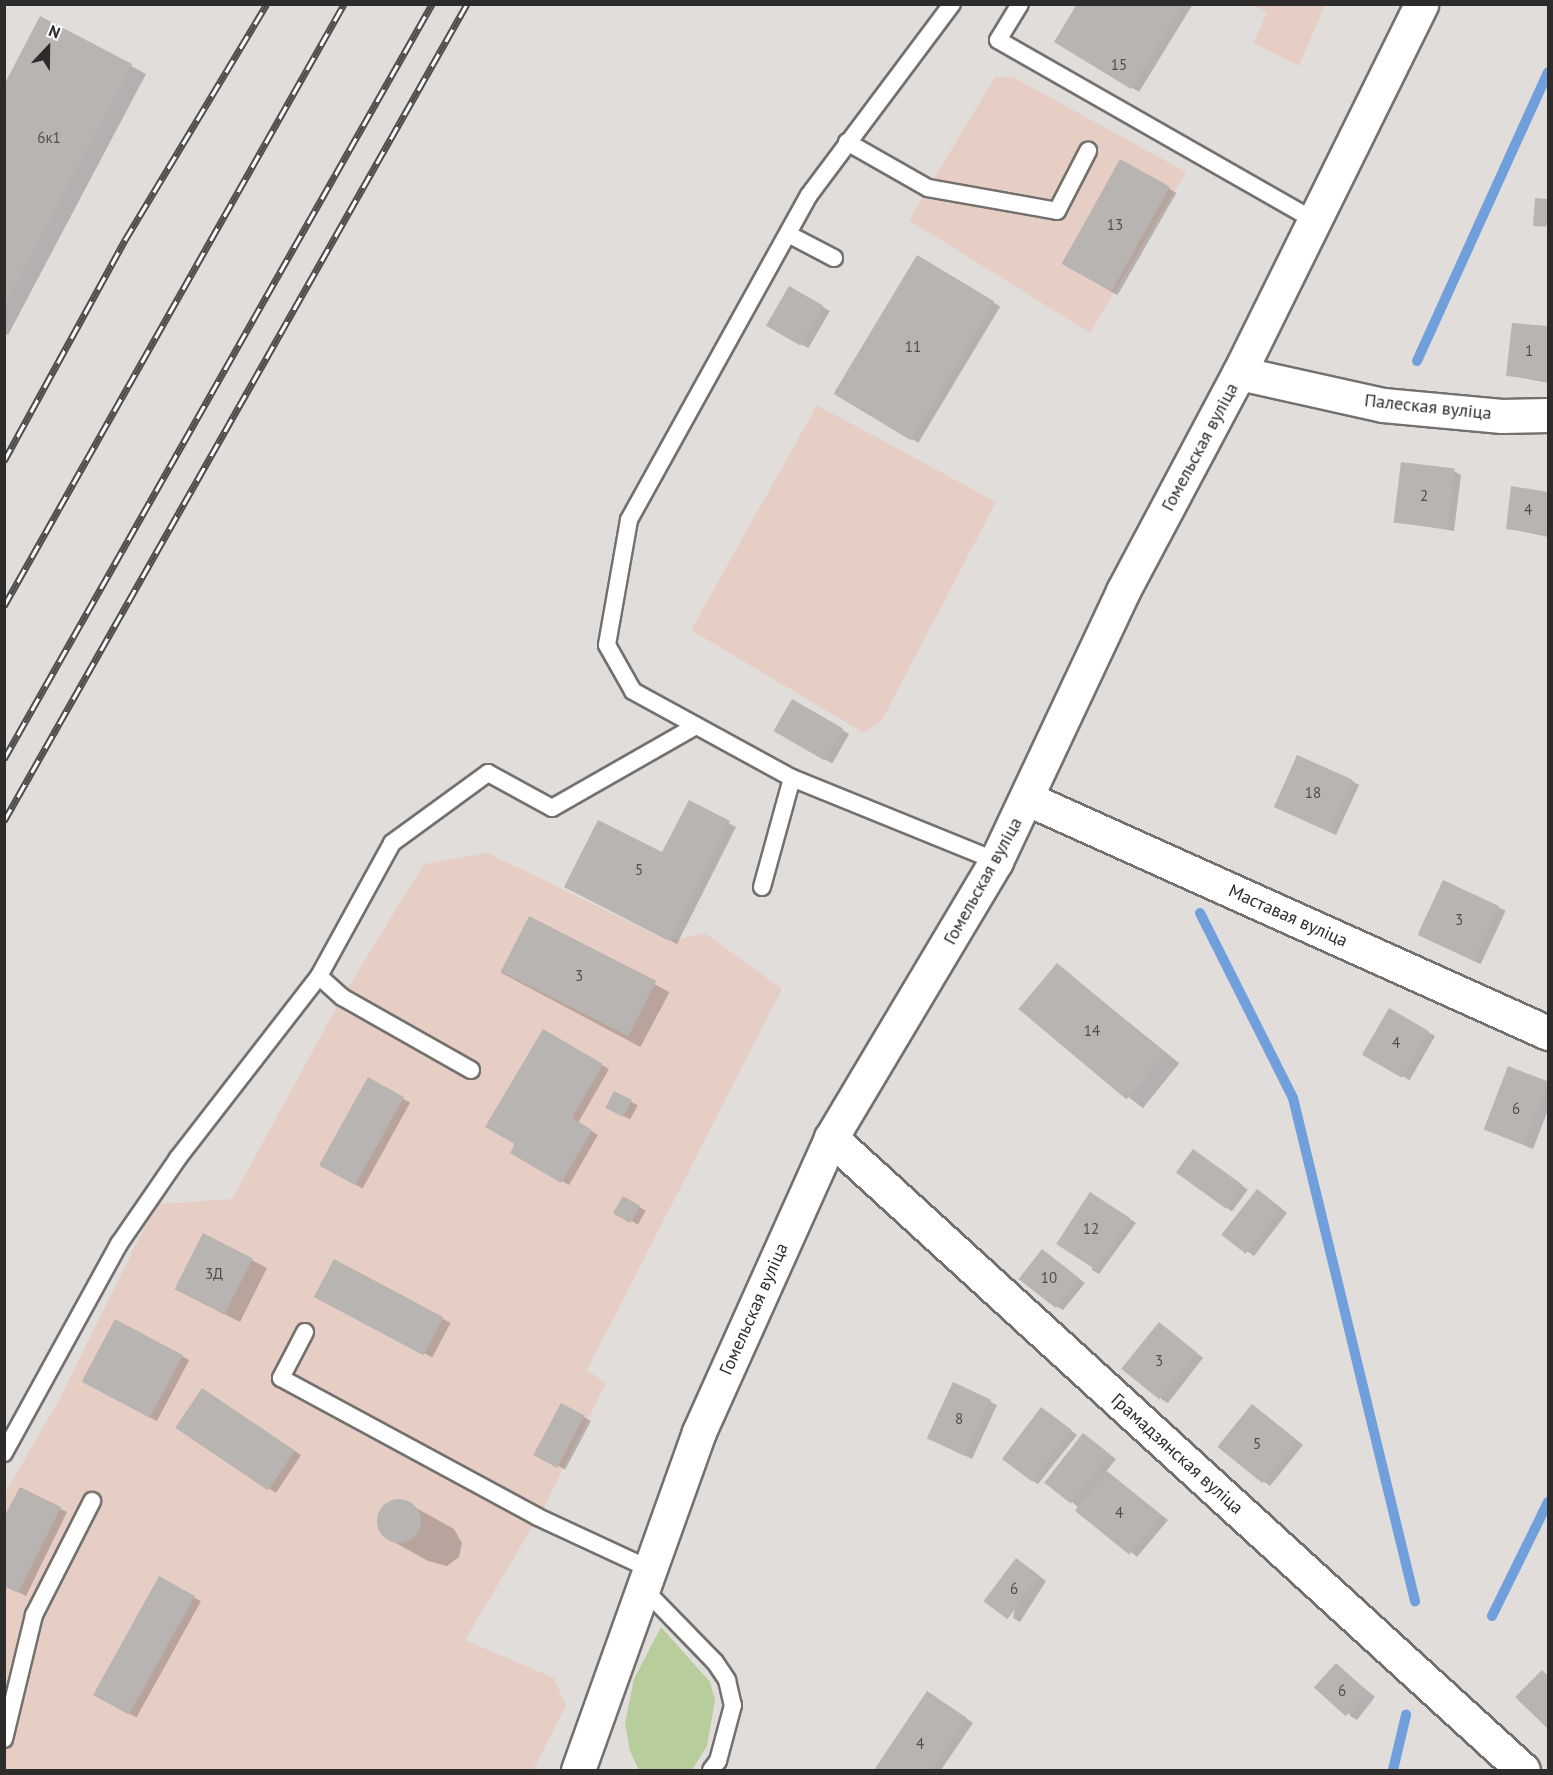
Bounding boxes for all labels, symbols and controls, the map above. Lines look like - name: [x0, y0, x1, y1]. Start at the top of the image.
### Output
- north arrow: [18, 18, 78, 78]
- text: N: [46, 20, 63, 43]
- house number: 15: [1111, 56, 1127, 74]
- house number: 6к1: [37, 129, 61, 147]
- house number: 13: [1107, 216, 1123, 234]
- house number: 11: [905, 338, 921, 356]
- house number: 1: [1525, 342, 1533, 360]
- street label: Гомельская вуліца: [1157, 379, 1243, 515]
- street label: Палеская вуліца: [1363, 390, 1493, 424]
- house number: 2: [1420, 487, 1428, 505]
- house number: 4: [1524, 501, 1532, 519]
- house number: 18: [1305, 784, 1321, 802]
- street label: Гомельская вуліца: [939, 814, 1027, 948]
- house number: 5: [635, 861, 643, 879]
- street label: Маставая вуліца: [1225, 880, 1351, 952]
- house number: 3: [1455, 911, 1463, 929]
- house number: 3: [575, 967, 583, 985]
- house number: 14: [1084, 1022, 1100, 1040]
- house number: 4: [1392, 1034, 1400, 1052]
- house number: 6: [1512, 1100, 1520, 1118]
- house number: 12: [1083, 1220, 1099, 1238]
- street label: Гомельская вуліца: [715, 1240, 793, 1378]
- house number: 3Д: [205, 1265, 223, 1283]
- house number: 10: [1041, 1269, 1057, 1287]
- house number: 3: [1155, 1352, 1163, 1370]
- street label: Грамадзянская вуліца: [1107, 1389, 1247, 1519]
- house number: 8: [955, 1410, 963, 1428]
- house number: 5: [1253, 1435, 1261, 1453]
- house number: 4: [1115, 1504, 1123, 1522]
- house number: 6: [1010, 1580, 1018, 1598]
- house number: 6: [1338, 1682, 1346, 1700]
- house number: 4: [916, 1735, 924, 1753]

